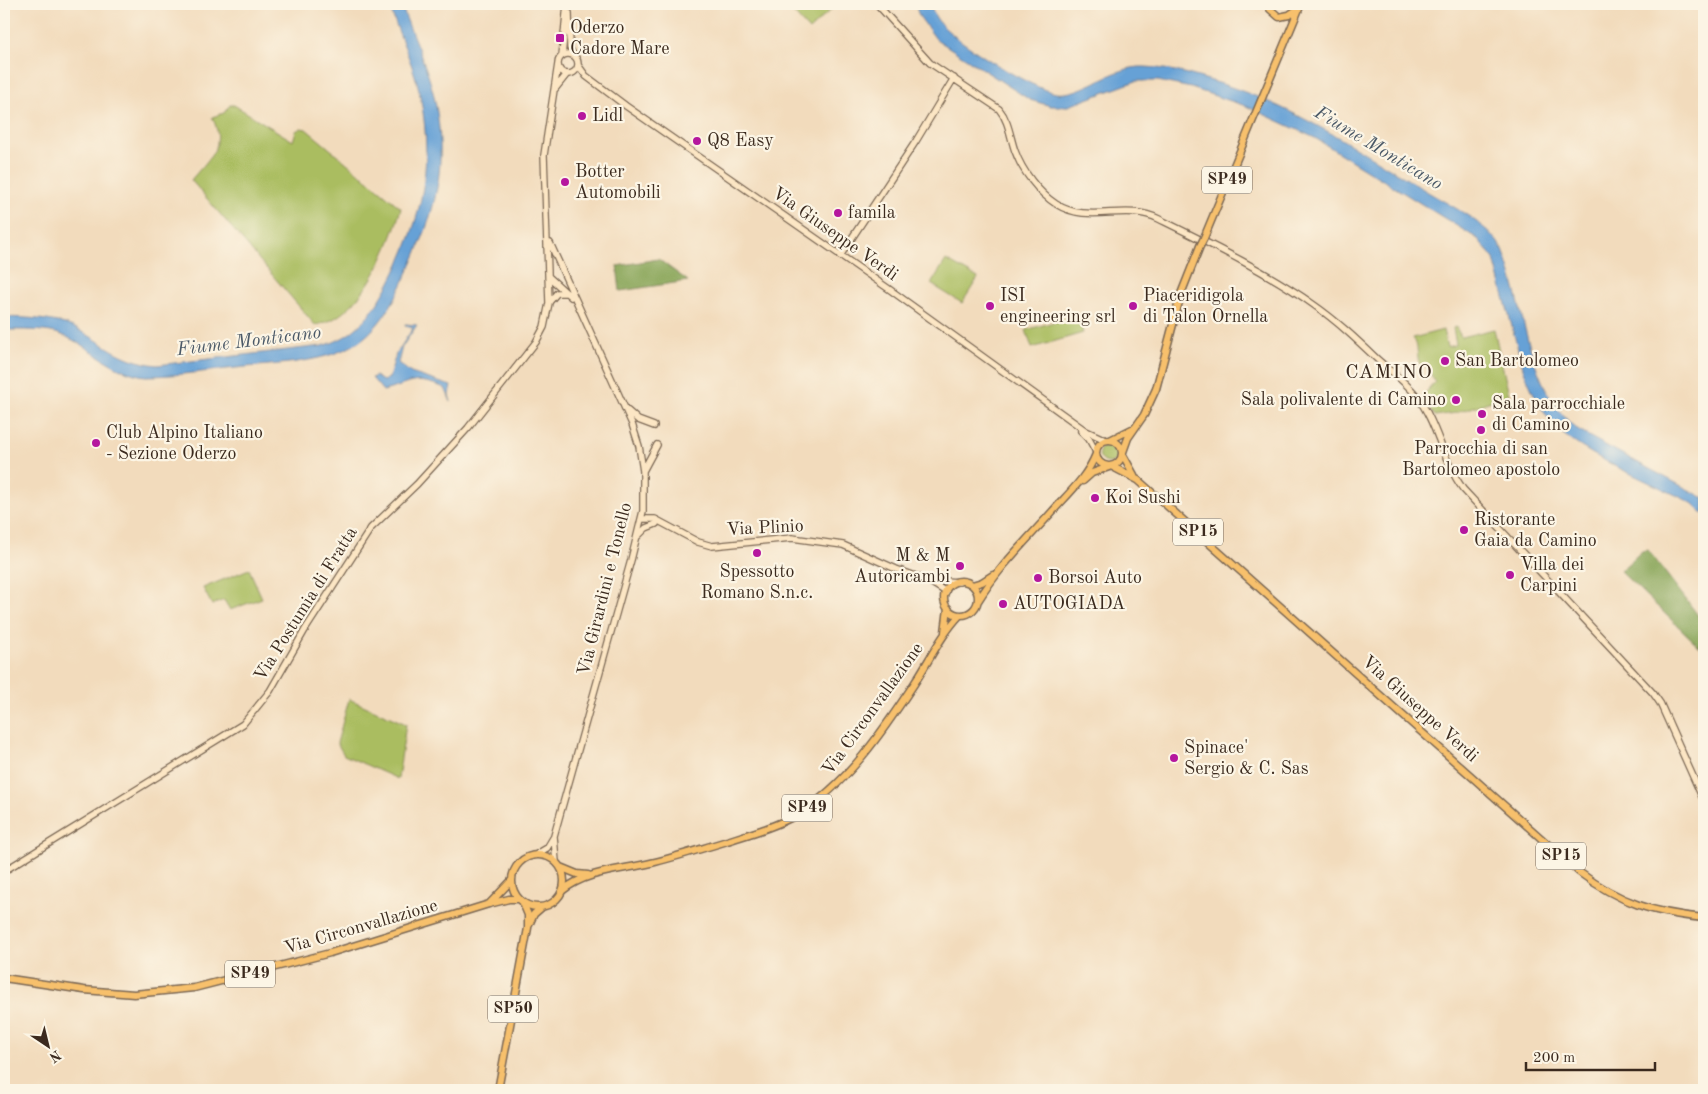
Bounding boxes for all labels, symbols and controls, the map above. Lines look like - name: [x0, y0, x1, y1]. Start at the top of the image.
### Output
- place label: Oderzo Cadore Mare: [570, 19, 670, 58]
- marker: Oderzo Cadore Mare: [554, 32, 566, 44]
- water label: Fiume Monticano: [1310, 103, 1445, 195]
- place label: Lidl: [592, 107, 623, 125]
- marker: Lidl: [576, 110, 588, 122]
- place label: Q8 Easy: [707, 132, 774, 150]
- marker: Q8 Easy: [691, 135, 703, 147]
- place label: Botter Automobili: [575, 163, 661, 202]
- road number: SP49: [1202, 166, 1252, 194]
- marker: Botter Automobili: [559, 176, 571, 188]
- street label: Via Giuseppe Verdi: [769, 184, 901, 284]
- place label: famila: [848, 204, 896, 222]
- marker: famila: [832, 207, 844, 219]
- place label: ISI engineering srl: [1000, 287, 1116, 326]
- place label: Piaceridigola di Talon Ornella: [1143, 287, 1268, 326]
- marker: ISI engineering srl: [984, 300, 996, 312]
- marker: Piaceridigola di Talon Ornella: [1127, 300, 1139, 312]
- water label: Fiume Monticano: [175, 324, 323, 360]
- place label: San Bartolomeo: [1455, 352, 1579, 370]
- marker: San Bartolomeo: [1439, 355, 1451, 367]
- district label: CAMINO: [1345, 363, 1433, 383]
- place label: Sala polivalente di Camino: [1241, 391, 1446, 409]
- marker: Sala polivalente di Camino: [1450, 394, 1462, 406]
- place label: Sala parrocchiale di Camino: [1492, 395, 1625, 434]
- marker: Sala parrocchiale di Camino: [1476, 408, 1488, 420]
- place label: Club Alpino Italiano - Sezione Oderzo: [106, 424, 263, 463]
- marker: Parrocchia di san Bartolomeo apostolo: [1475, 424, 1487, 436]
- marker: Club Alpino Italiano - Sezione Oderzo: [90, 437, 102, 449]
- place label: Parrocchia di san Bartolomeo apostolo: [1402, 440, 1560, 479]
- place label: Koi Sushi: [1105, 489, 1181, 507]
- marker: Koi Sushi: [1089, 492, 1101, 504]
- street label: Via Girardini e Tonello: [575, 501, 635, 677]
- place label: Ristorante Gaia da Camino: [1474, 511, 1597, 550]
- street label: Via Plinio: [726, 517, 804, 539]
- road number: SP15: [1173, 518, 1223, 546]
- street label: Via Postumia di Fratta: [251, 524, 361, 684]
- marker: Ristorante Gaia da Camino: [1458, 524, 1470, 536]
- marker: Spessotto Romano S.n.c.: [751, 547, 763, 559]
- place label: M & M Autoricambi: [854, 547, 950, 586]
- place label: Villa dei Carpini: [1520, 556, 1584, 595]
- marker: M & M Autoricambi: [954, 560, 966, 572]
- place label: Spessotto Romano S.n.c.: [701, 563, 813, 602]
- place label: Borsoi Auto: [1048, 569, 1142, 587]
- marker: Villa dei Carpini: [1504, 569, 1516, 581]
- marker: Borsoi Auto: [1032, 572, 1044, 584]
- place label: AUTOGIADA: [1013, 595, 1125, 613]
- marker: AUTOGIADA: [997, 598, 1009, 610]
- street label: Via Circonvallazione: [819, 639, 927, 779]
- street label: Via Giuseppe Verdi: [1358, 652, 1482, 766]
- place label: Spinace' Sergio & C. Sas: [1184, 739, 1309, 778]
- marker: Spinace' Sergio & C. Sas: [1168, 752, 1180, 764]
- road number: SP49: [782, 794, 832, 821]
- road number: SP15: [1536, 842, 1586, 869]
- street label: Via Circonvallazione: [282, 896, 440, 958]
- road number: SP49: [225, 961, 275, 988]
- road number: SP50: [488, 996, 538, 1022]
- north arrow: [22, 1022, 72, 1072]
- scale bar: [1526, 1039, 1654, 1071]
- text: N: [46, 1047, 63, 1065]
- text: 200 m: [1533, 1051, 1575, 1066]

